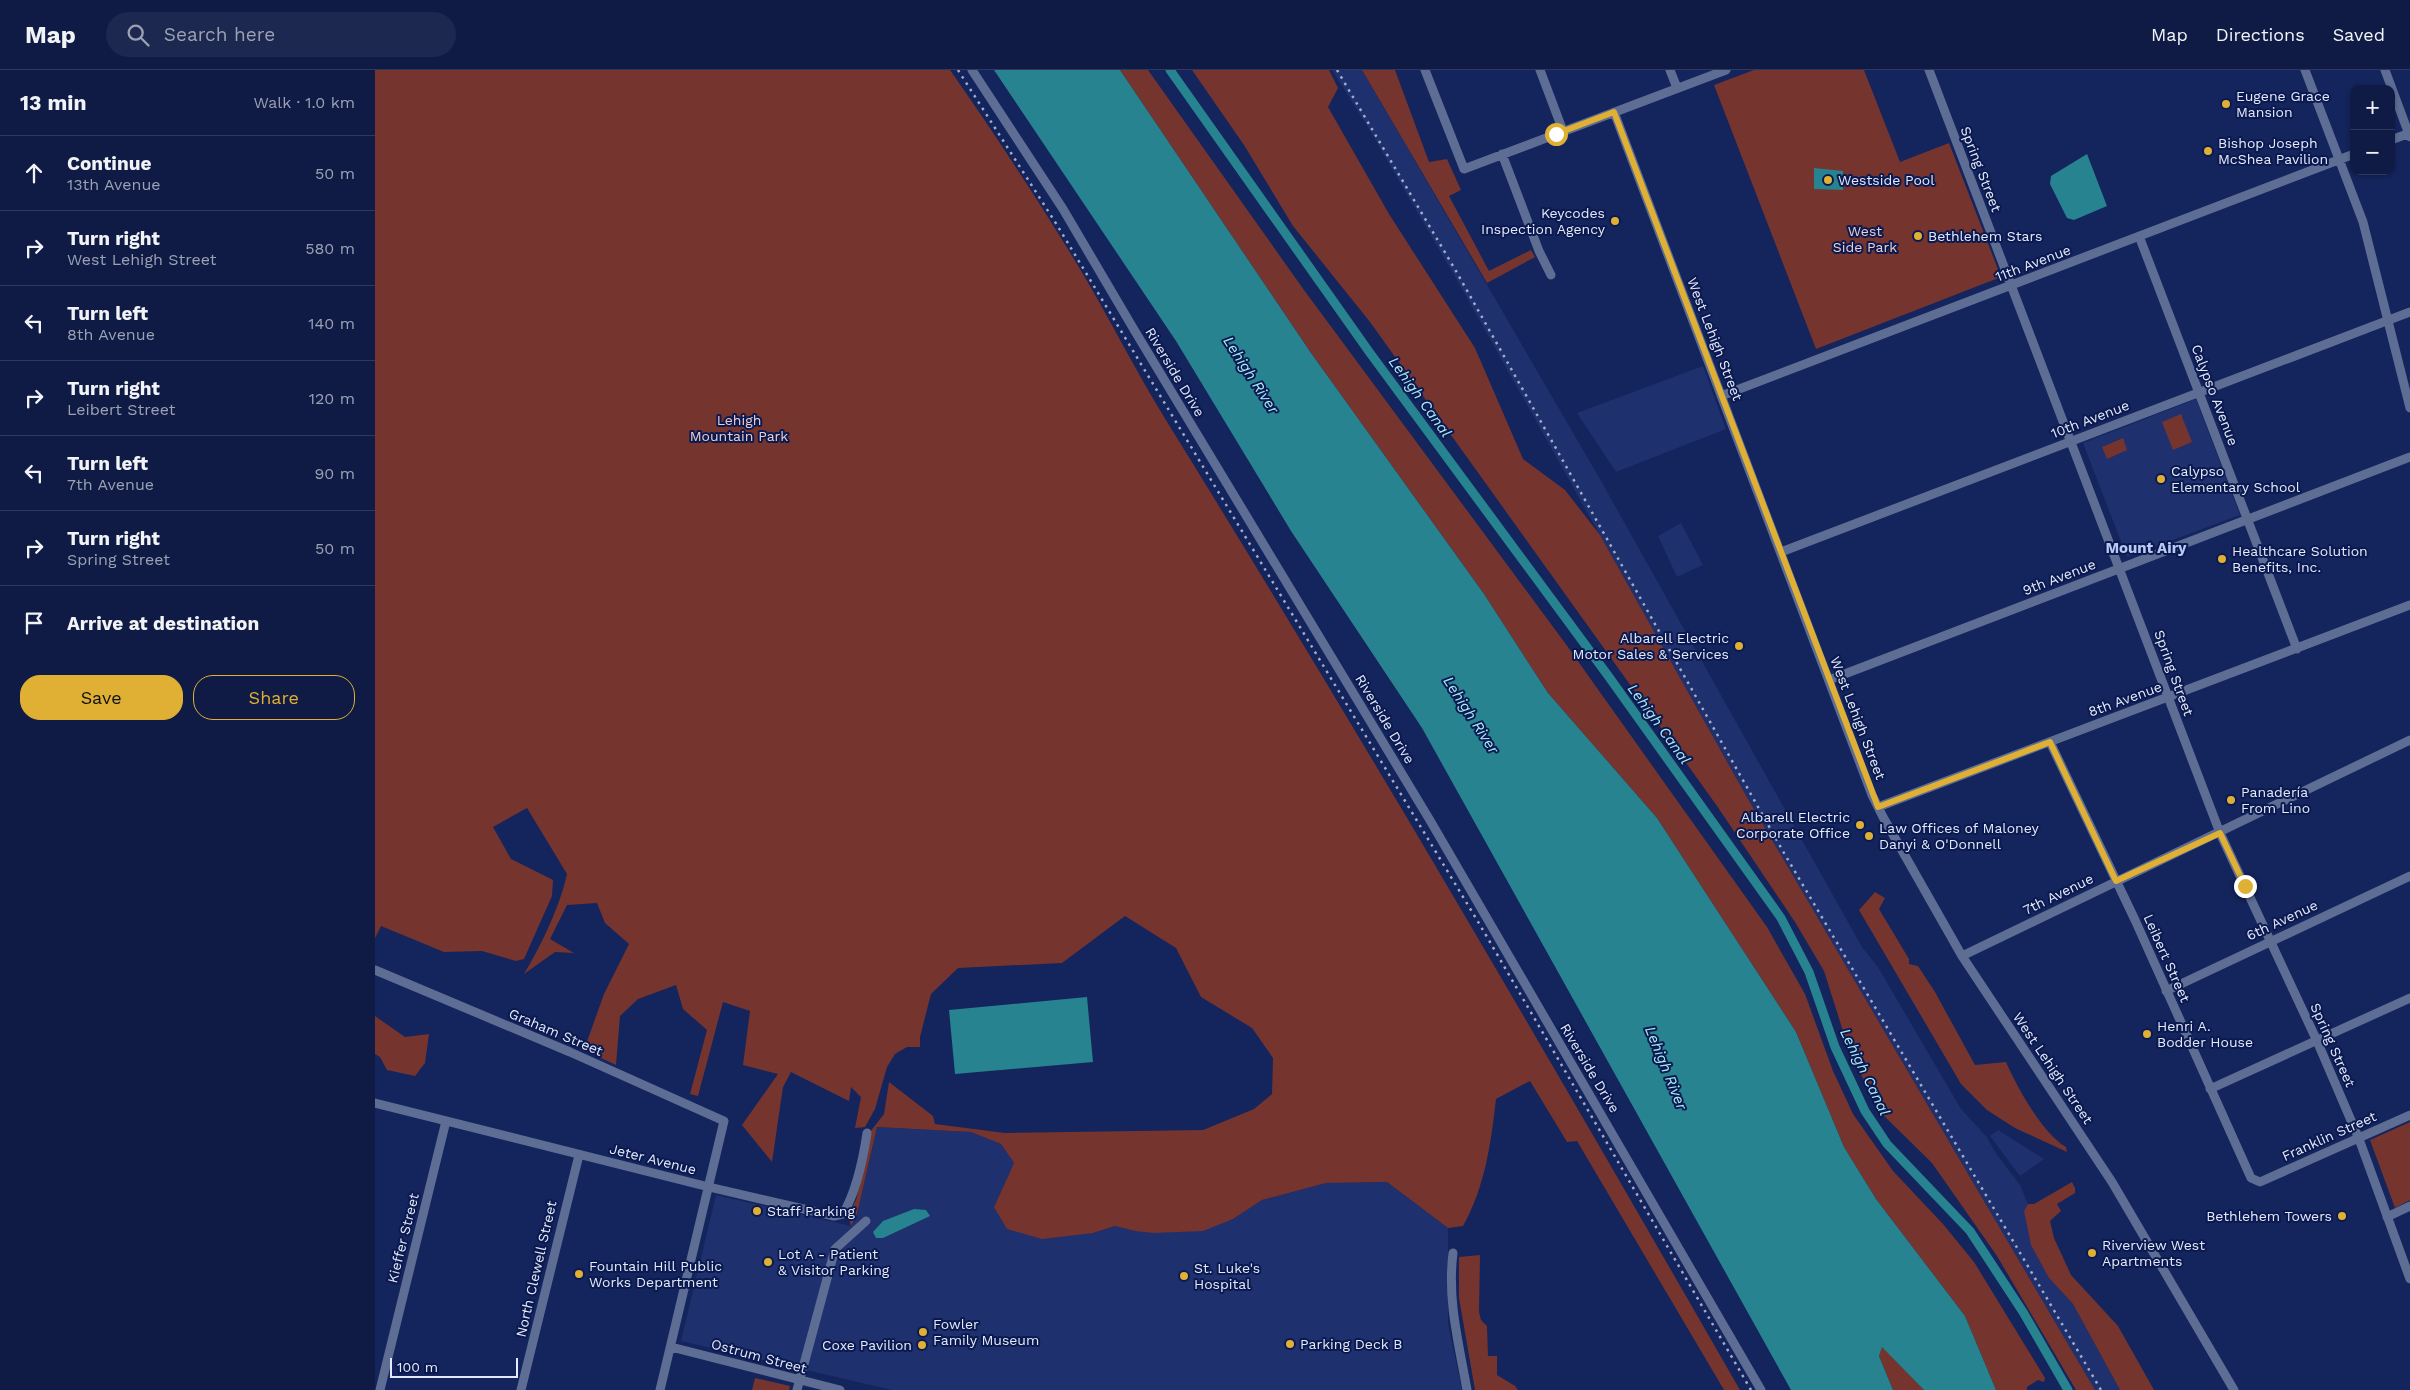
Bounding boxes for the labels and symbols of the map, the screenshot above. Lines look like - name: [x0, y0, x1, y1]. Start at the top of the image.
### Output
- place label: Eugene Grace Mansion: [2236, 88, 2330, 120]
- marker: Eugene Grace Mansion: [2220, 98, 2232, 110]
- route start: [1545, 123, 1568, 146]
- street label: Spring Street: [1957, 124, 2005, 214]
- place label: Bishop Joseph McShea Pavilion: [2218, 135, 2328, 167]
- marker: Bishop Joseph McShea Pavilion: [2202, 145, 2214, 157]
- place label: Westside Pool: [1838, 172, 1935, 188]
- marker: Westside Pool: [1822, 174, 1834, 186]
- place label: Keycodes Inspection Agency: [1481, 205, 1606, 237]
- marker: Keycodes Inspection Agency: [1609, 215, 1621, 227]
- park label: West Side Park: [1833, 223, 1897, 255]
- place label: Bethlehem Stars: [1928, 228, 2042, 244]
- marker: Bethlehem Stars: [1912, 230, 1924, 242]
- street label: 11th Avenue: [1993, 241, 2073, 285]
- street label: West Lehigh Street: [1684, 275, 1746, 403]
- street label: Riverside Drive: [1142, 324, 1208, 420]
- water label: Lehigh River: [1219, 333, 1283, 418]
- street label: Calypso Avenue: [2188, 342, 2242, 448]
- water label: Lehigh Canal: [1385, 353, 1456, 441]
- street label: 10th Avenue: [2049, 397, 2131, 441]
- park label: Lehigh Mountain Park: [690, 412, 788, 444]
- place label: Calypso Elementary School: [2171, 463, 2301, 495]
- marker: Calypso Elementary School: [2155, 473, 2167, 485]
- district label: Mount Airy: [2105, 539, 2187, 557]
- place label: Healthcare Solution Benefits, Inc.: [2232, 543, 2368, 575]
- marker: Healthcare Solution Benefits, Inc.: [2216, 553, 2228, 565]
- street label: 9th Avenue: [2020, 556, 2098, 598]
- street label: Spring Street: [2151, 628, 2197, 718]
- place label: Albarell Electric Motor Sales & Services: [1573, 630, 1729, 662]
- marker: Albarell Electric Motor Sales & Services: [1733, 640, 1745, 652]
- street label: West Lehigh Street: [1827, 654, 1889, 782]
- street label: Riverside Drive: [1352, 671, 1418, 767]
- water label: Lehigh River: [1439, 673, 1503, 758]
- street label: 8th Avenue: [2086, 678, 2164, 720]
- water label: Lehigh Canal: [1624, 680, 1695, 768]
- place label: Panadería From Lino: [2241, 784, 2310, 816]
- marker: Panadería From Lino: [2225, 794, 2237, 806]
- place label: Albarell Electric Corporate Office: [1736, 809, 1850, 841]
- marker: Albarell Electric Corporate Office: [1854, 819, 1866, 831]
- place label: Law Offices of Maloney Danyi & O'Donnell: [1879, 820, 2039, 852]
- marker: Law Offices of Maloney Danyi & O'Donnell: [1863, 830, 1875, 842]
- street label: 7th Avenue: [2020, 870, 2096, 918]
- route end: [2234, 875, 2257, 898]
- street label: 6th Avenue: [2244, 897, 2320, 943]
- street label: Leibert Street: [2140, 911, 2194, 1005]
- street label: Spring Street: [2307, 1001, 2359, 1090]
- street label: Graham Street: [507, 1005, 605, 1059]
- street label: West Lehigh Street: [2010, 1009, 2096, 1127]
- place label: Henri A. Bodder House: [2157, 1018, 2253, 1050]
- street label: Riverside Drive: [1557, 1020, 1623, 1116]
- water label: Lehigh River: [1641, 1024, 1691, 1114]
- water label: Lehigh Canal: [1836, 1025, 1894, 1119]
- marker: Henri A. Bodder House: [2141, 1028, 2153, 1040]
- street label: Franklin Street: [2279, 1108, 2379, 1164]
- street label: Jeter Avenue: [608, 1141, 698, 1177]
- street label: Kieffer Street: [384, 1191, 422, 1285]
- street label: North Clewell Street: [513, 1199, 560, 1339]
- place label: Staff Parking: [767, 1203, 855, 1219]
- marker: Staff Parking: [751, 1205, 763, 1217]
- place label: Bethlehem Towers: [2206, 1208, 2332, 1224]
- marker: Bethlehem Towers: [2336, 1210, 2348, 1222]
- place label: Riverview West Apartments: [2102, 1237, 2205, 1269]
- place label: Lot A - Patient & Visitor Parking: [778, 1246, 890, 1278]
- marker: Riverview West Apartments: [2086, 1247, 2098, 1259]
- marker: Lot A - Patient & Visitor Parking: [762, 1256, 774, 1268]
- place label: Fountain Hill Public Works Department: [589, 1258, 722, 1290]
- place label: St. Luke's Hospital: [1194, 1260, 1260, 1292]
- marker: Fountain Hill Public Works Department: [573, 1268, 585, 1280]
- marker: St. Luke's Hospital: [1178, 1270, 1190, 1282]
- place label: Fowler Family Museum: [933, 1316, 1039, 1348]
- marker: Fowler Family Museum: [917, 1326, 929, 1338]
- street label: Ostrum Street: [709, 1336, 809, 1376]
- place label: Parking Deck B: [1300, 1336, 1402, 1352]
- place label: Coxe Pavilion: [822, 1337, 912, 1353]
- marker: Parking Deck B: [1284, 1338, 1296, 1350]
- marker: Coxe Pavilion: [916, 1339, 928, 1351]
- scale bar: [390, 1355, 517, 1378]

